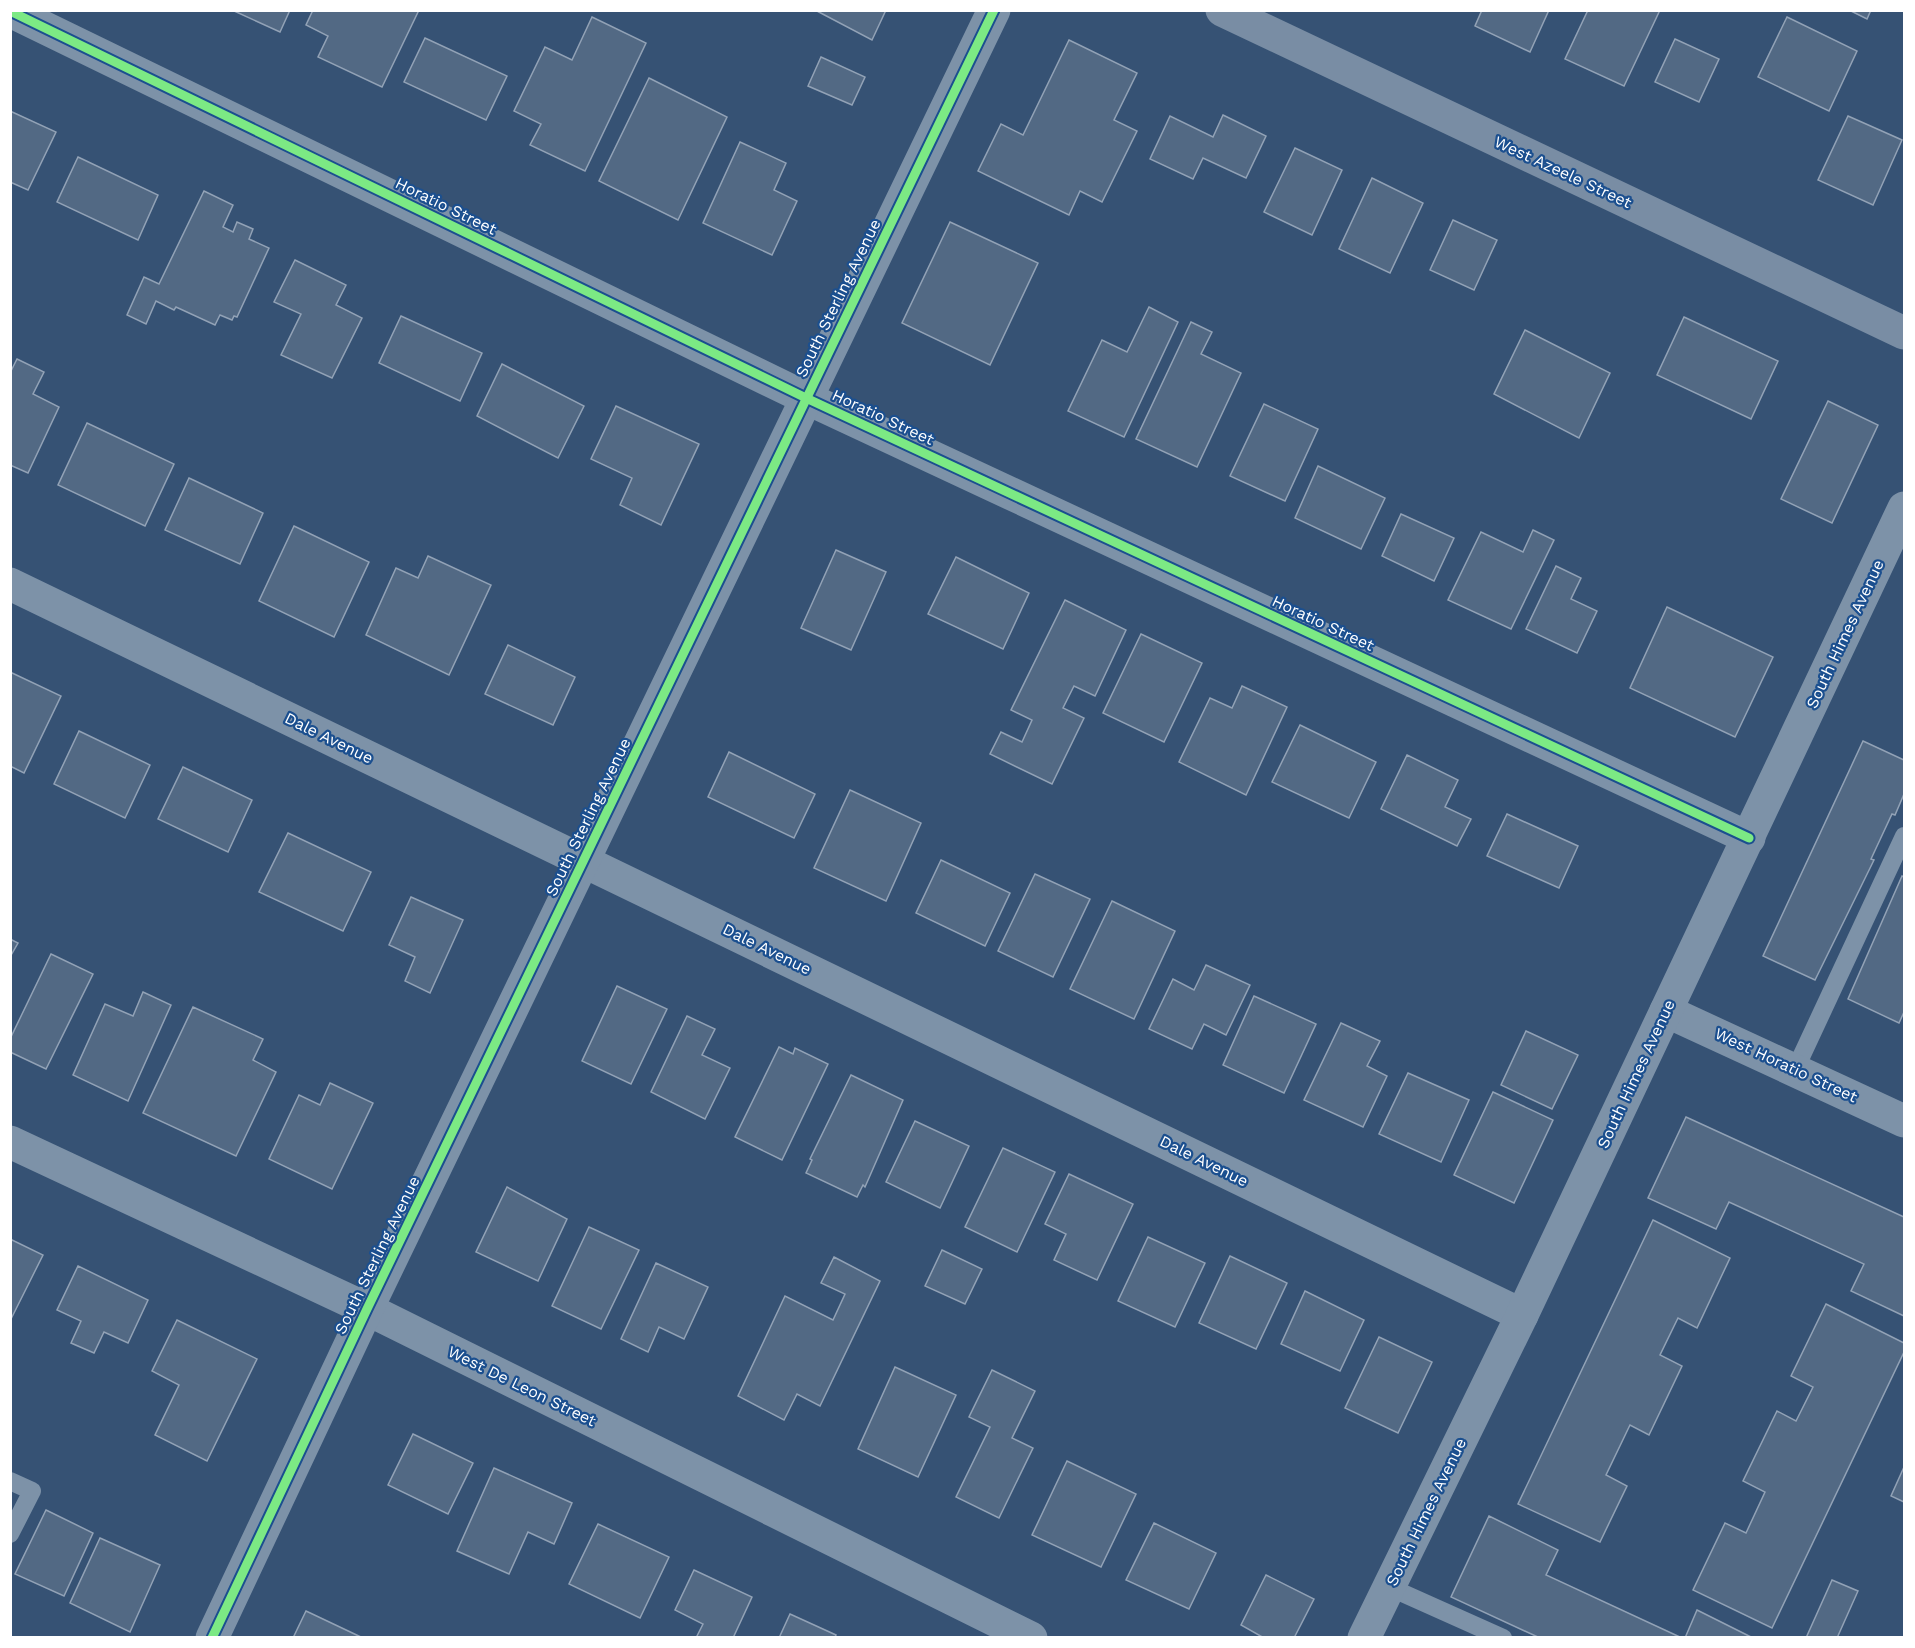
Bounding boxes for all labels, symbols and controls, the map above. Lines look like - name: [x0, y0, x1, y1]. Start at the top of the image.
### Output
- street label: West Azeele Street: [1491, 132, 1635, 212]
- street label: Horatio Street: [392, 173, 500, 239]
- street label: South Sterling Avenue: [791, 216, 885, 380]
- street label: Horatio Street: [829, 385, 937, 449]
- street label: South Himes Avenue: [1802, 557, 1888, 711]
- street label: Horatio Street: [1269, 591, 1377, 655]
- street label: Dale Avenue: [282, 708, 376, 768]
- street label: South Sterling Avenue: [541, 735, 635, 899]
- street label: Dale Avenue: [720, 919, 814, 979]
- street label: South Himes Avenue: [1593, 997, 1679, 1151]
- street label: West Horatio Street: [1712, 1024, 1861, 1107]
- street label: Dale Avenue: [1157, 1131, 1251, 1191]
- street label: South Sterling Avenue: [330, 1173, 424, 1337]
- street label: West De Leon Street: [445, 1342, 599, 1430]
- street label: South Himes Avenue: [1382, 1435, 1470, 1589]

